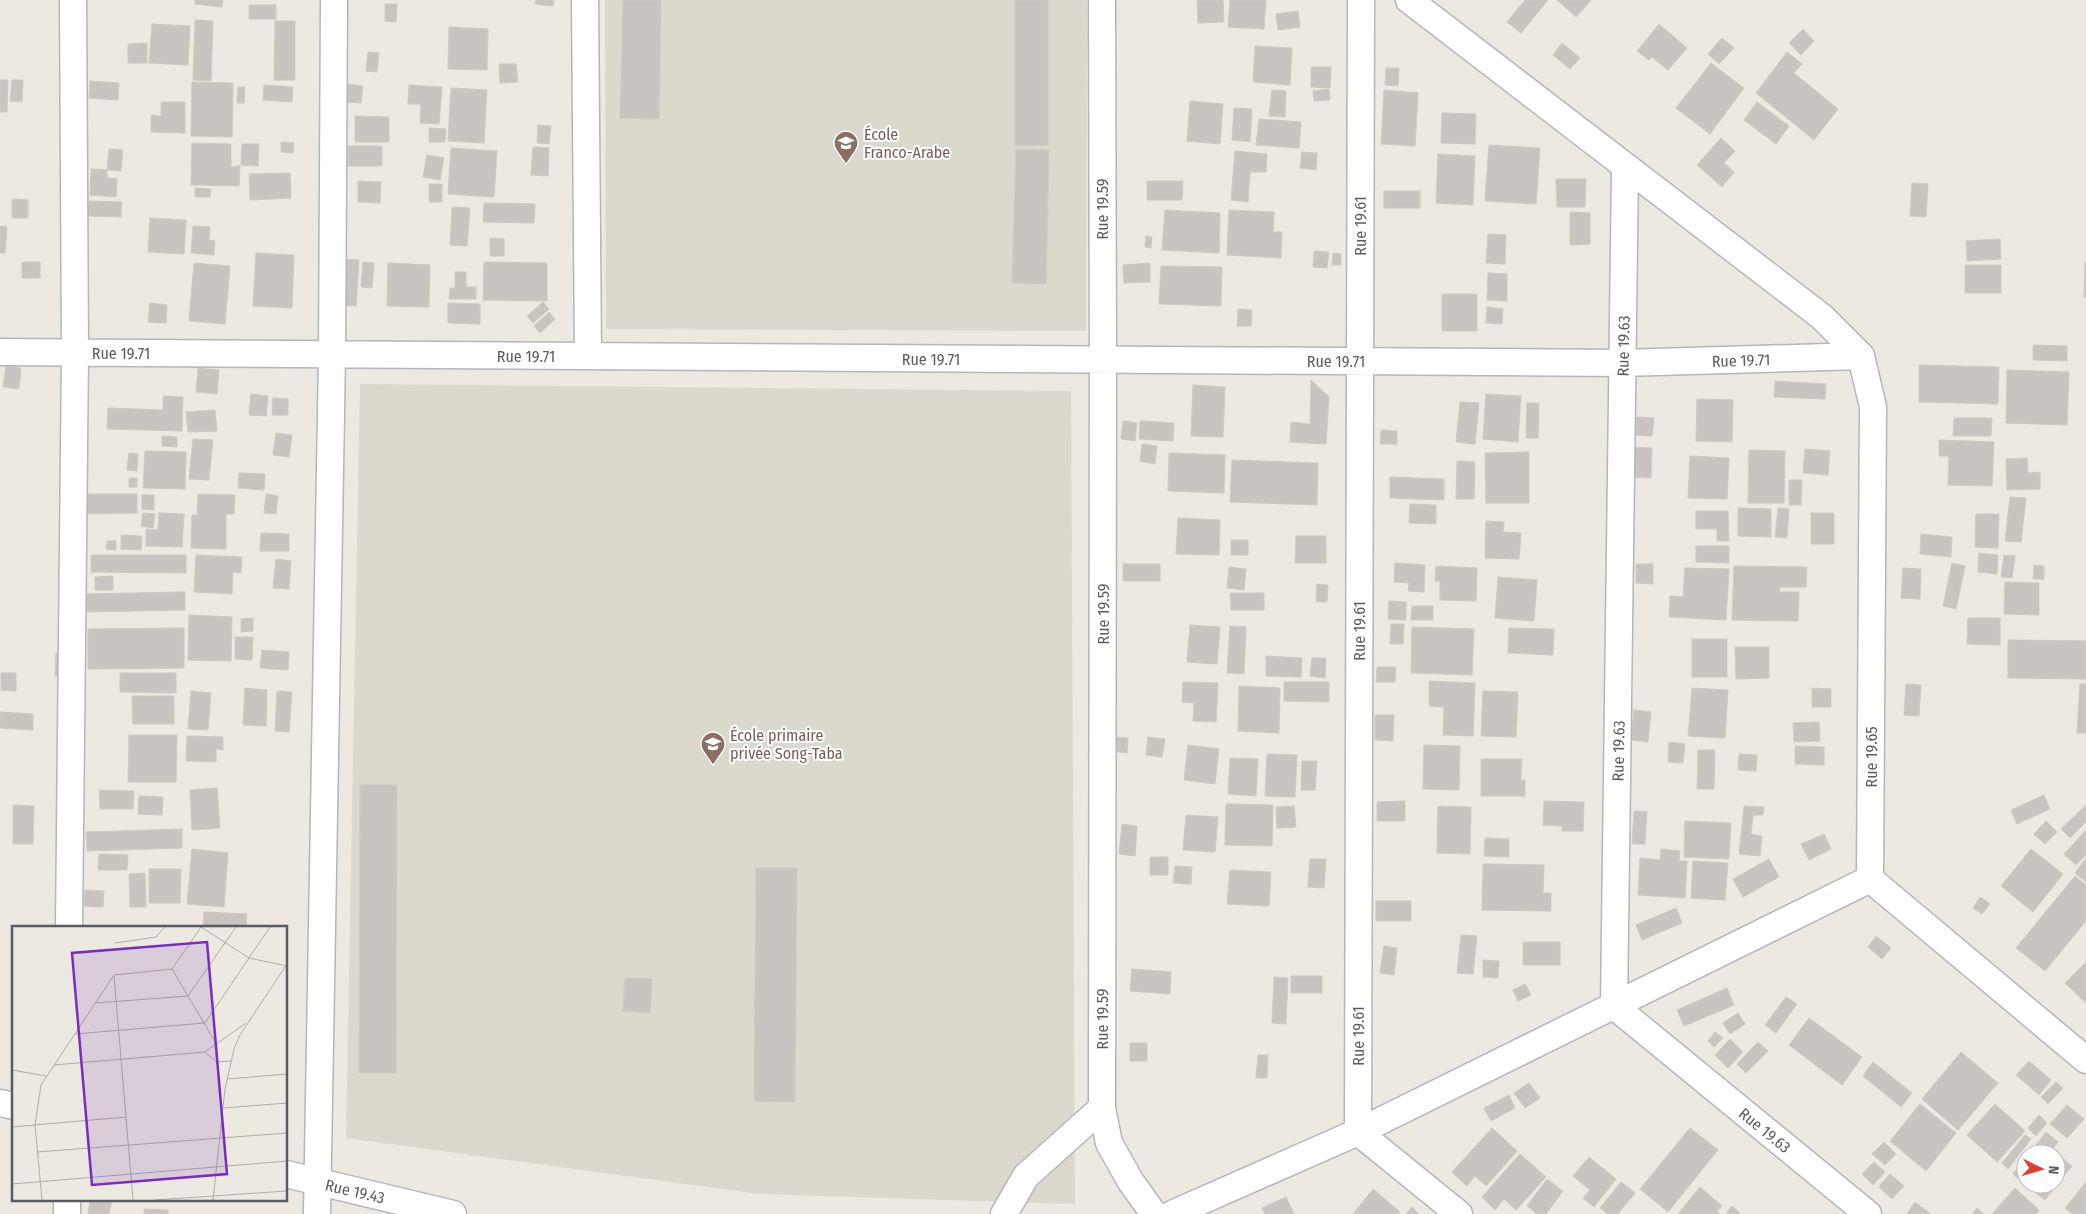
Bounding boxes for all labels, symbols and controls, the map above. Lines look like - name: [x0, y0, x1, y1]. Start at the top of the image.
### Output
- place label: École Franco-Arabe: [864, 125, 950, 162]
- school or university icon: École Franco-Arabe: [833, 130, 859, 164]
- street label: Rue 19.59: [1093, 178, 1112, 240]
- street label: Rue 19.61: [1351, 196, 1370, 256]
- street label: Rue 19.63: [1613, 315, 1634, 377]
- street label: Rue 19.71: [92, 344, 150, 363]
- street label: Rue 19.71: [497, 347, 555, 366]
- street label: Rue 19.71: [902, 350, 960, 369]
- street label: Rue 19.71: [1711, 350, 1771, 371]
- street label: Rue 19.71: [1307, 352, 1365, 371]
- street label: Rue 19.59: [1094, 583, 1113, 645]
- street label: Rue 19.61: [1350, 601, 1369, 661]
- street label: Rue 19.63: [1608, 720, 1629, 782]
- place label: École primaire privée Song-Taba: [730, 726, 843, 763]
- street label: Rue 19.65: [1862, 726, 1881, 788]
- school or university icon: École primaire privée Song-Taba: [700, 731, 726, 765]
- inset map: [12, 926, 288, 1202]
- street label: Rue 19.59: [1093, 988, 1112, 1050]
- street label: Rue 19.61: [1349, 1006, 1368, 1066]
- street label: Rue 19.63: [1735, 1104, 1794, 1157]
- north arrow: [2016, 1144, 2066, 1194]
- text: N: [2045, 1165, 2062, 1175]
- street label: Rue 19.43: [323, 1175, 386, 1208]

